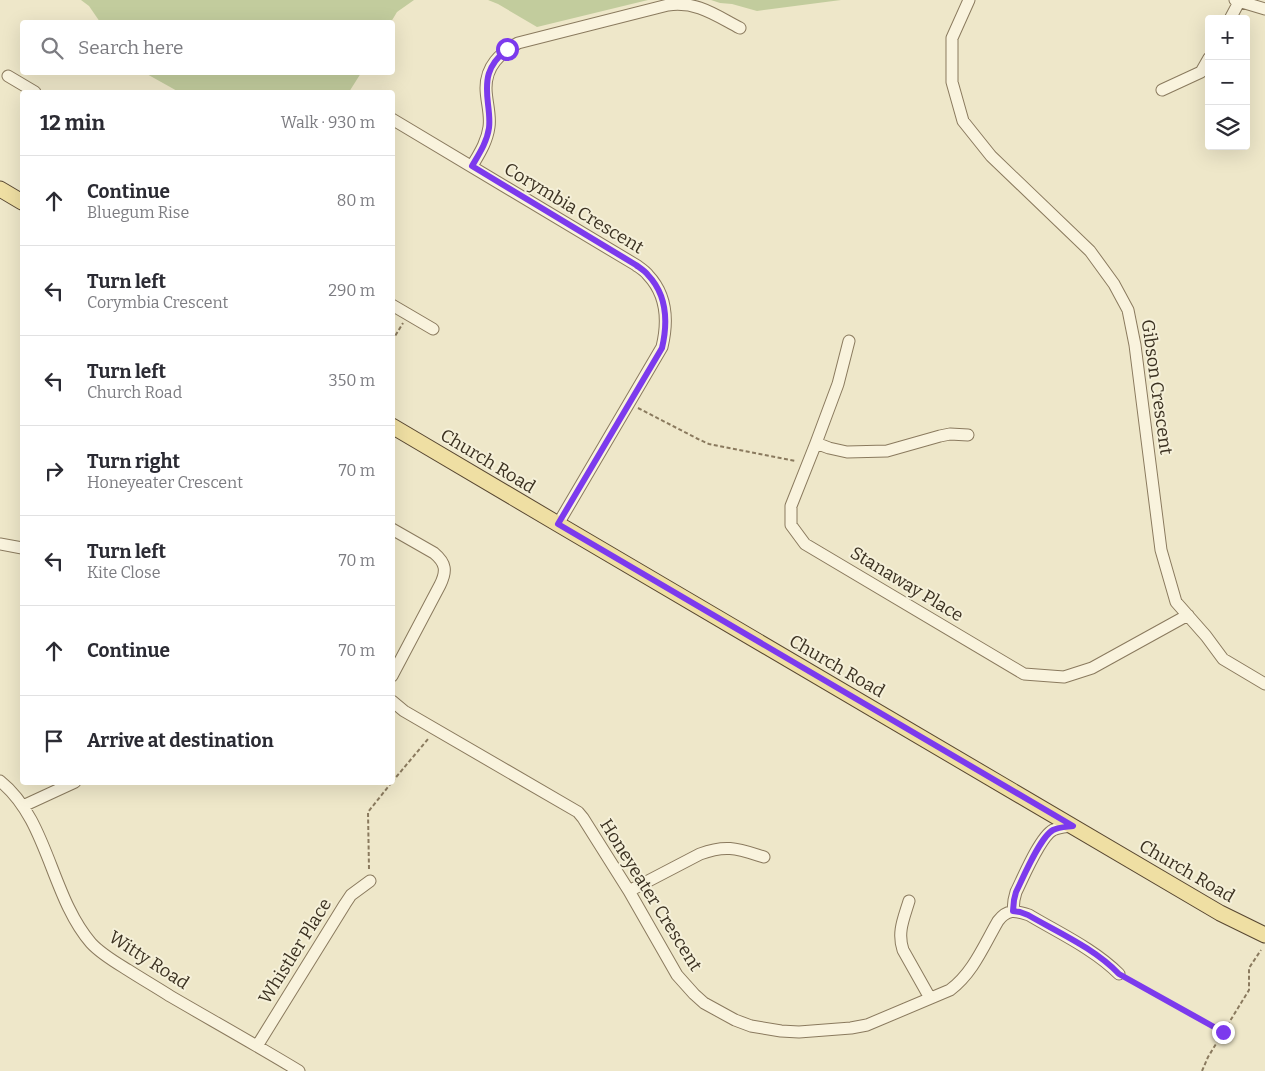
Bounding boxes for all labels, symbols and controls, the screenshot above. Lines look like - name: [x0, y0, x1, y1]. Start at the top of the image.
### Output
- map controls: [1205, 15, 1250, 150]
- button: +: [1205, 15, 1250, 60]
- search box: [20, 20, 395, 75]
- icon: search: [38, 34, 66, 62]
- text: Search here: [78, 36, 183, 59]
- route start: [496, 38, 519, 61]
- button: −: [1205, 60, 1250, 105]
- button: layers: [1205, 105, 1250, 150]
- text: 12 min: [40, 110, 105, 136]
- text: Walk · 930 m: [281, 113, 375, 132]
- street label: Corymbia Crescent: [500, 158, 648, 259]
- text: Continue: [87, 180, 170, 203]
- icon: ahead: [40, 187, 68, 215]
- text: 80 m: [337, 191, 375, 210]
- text: Bluegum Rise: [87, 203, 189, 222]
- text: Turn left: [87, 270, 166, 293]
- icon: left: [40, 277, 68, 305]
- text: 290 m: [328, 281, 375, 300]
- text: Corymbia Crescent: [87, 293, 228, 312]
- street label: Gibson Crescent: [1137, 318, 1177, 457]
- text: Turn left: [87, 360, 166, 383]
- icon: left: [40, 367, 68, 395]
- text: 350 m: [329, 371, 375, 390]
- text: Church Road: [87, 383, 182, 402]
- street label: Church Road: [436, 424, 540, 498]
- text: Turn right: [87, 450, 180, 473]
- icon: right: [40, 457, 68, 485]
- text: 70 m: [339, 461, 375, 480]
- text: Honeyeater Crescent: [87, 473, 243, 492]
- text: Turn left: [87, 540, 166, 563]
- street label: Stanaway Place: [846, 542, 968, 626]
- icon: left: [40, 547, 68, 575]
- text: 70 m: [339, 551, 375, 570]
- text: Kite Close: [87, 563, 160, 582]
- street label: Church Road: [785, 630, 889, 702]
- icon: ahead: [40, 637, 68, 665]
- text: Continue: [87, 639, 170, 662]
- text: 70 m: [339, 641, 375, 660]
- icon: arrive: [40, 727, 68, 755]
- text: Arrive at destination: [87, 729, 274, 752]
- street label: Honeyeater Crescent: [595, 815, 707, 976]
- street label: Church Road: [1135, 835, 1239, 907]
- street label: Whistler Place: [254, 894, 336, 1008]
- street label: Witty Road: [105, 926, 194, 994]
- route end: [1212, 1021, 1235, 1044]

